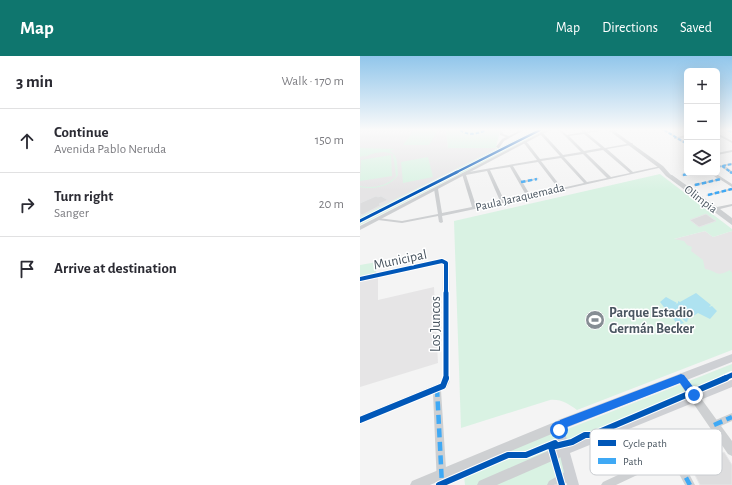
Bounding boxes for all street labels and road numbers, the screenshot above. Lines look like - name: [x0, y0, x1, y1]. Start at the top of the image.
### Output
- street label: Paula Jaraquemada: [474, 181, 566, 213]
- street label: Olimpia: [682, 183, 720, 215]
- street label: Municipal: [372, 247, 428, 272]
- street label: Los Juncos: [429, 296, 443, 352]

